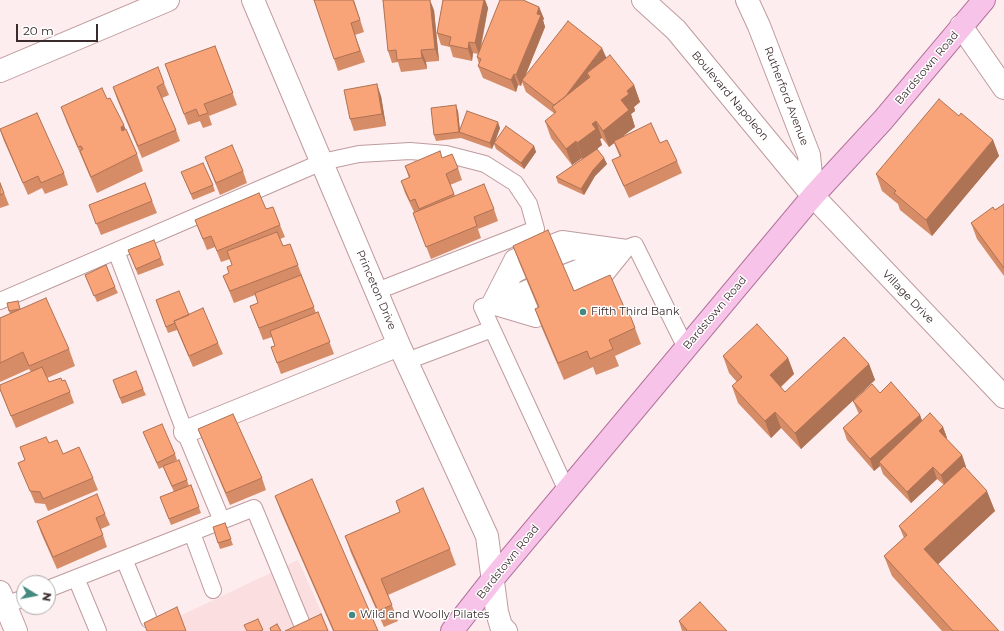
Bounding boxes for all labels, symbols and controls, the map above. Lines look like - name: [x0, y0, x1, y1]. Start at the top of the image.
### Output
- scale bar: [18, 16, 100, 42]
- text: 20 m: [23, 23, 54, 38]
- street label: Bardstown Road: [892, 29, 962, 107]
- street label: Rutherford Avenue: [761, 45, 811, 147]
- street label: Boulevard Napoleon: [689, 49, 771, 143]
- street label: Princeton Drive: [353, 248, 399, 332]
- street label: Village Drive: [879, 268, 937, 326]
- street label: Bardstown Road: [680, 274, 750, 352]
- place label: Fifth Third Bank: [591, 305, 680, 319]
- marker: Fifth Third Bank: [578, 307, 588, 317]
- street label: Bardstown Road: [474, 522, 542, 602]
- north arrow: [16, 575, 56, 615]
- text: N: [39, 591, 54, 602]
- place label: Wild and Woolly Pilates: [360, 608, 489, 622]
- marker: Wild and Woolly Pilates: [347, 610, 357, 620]

